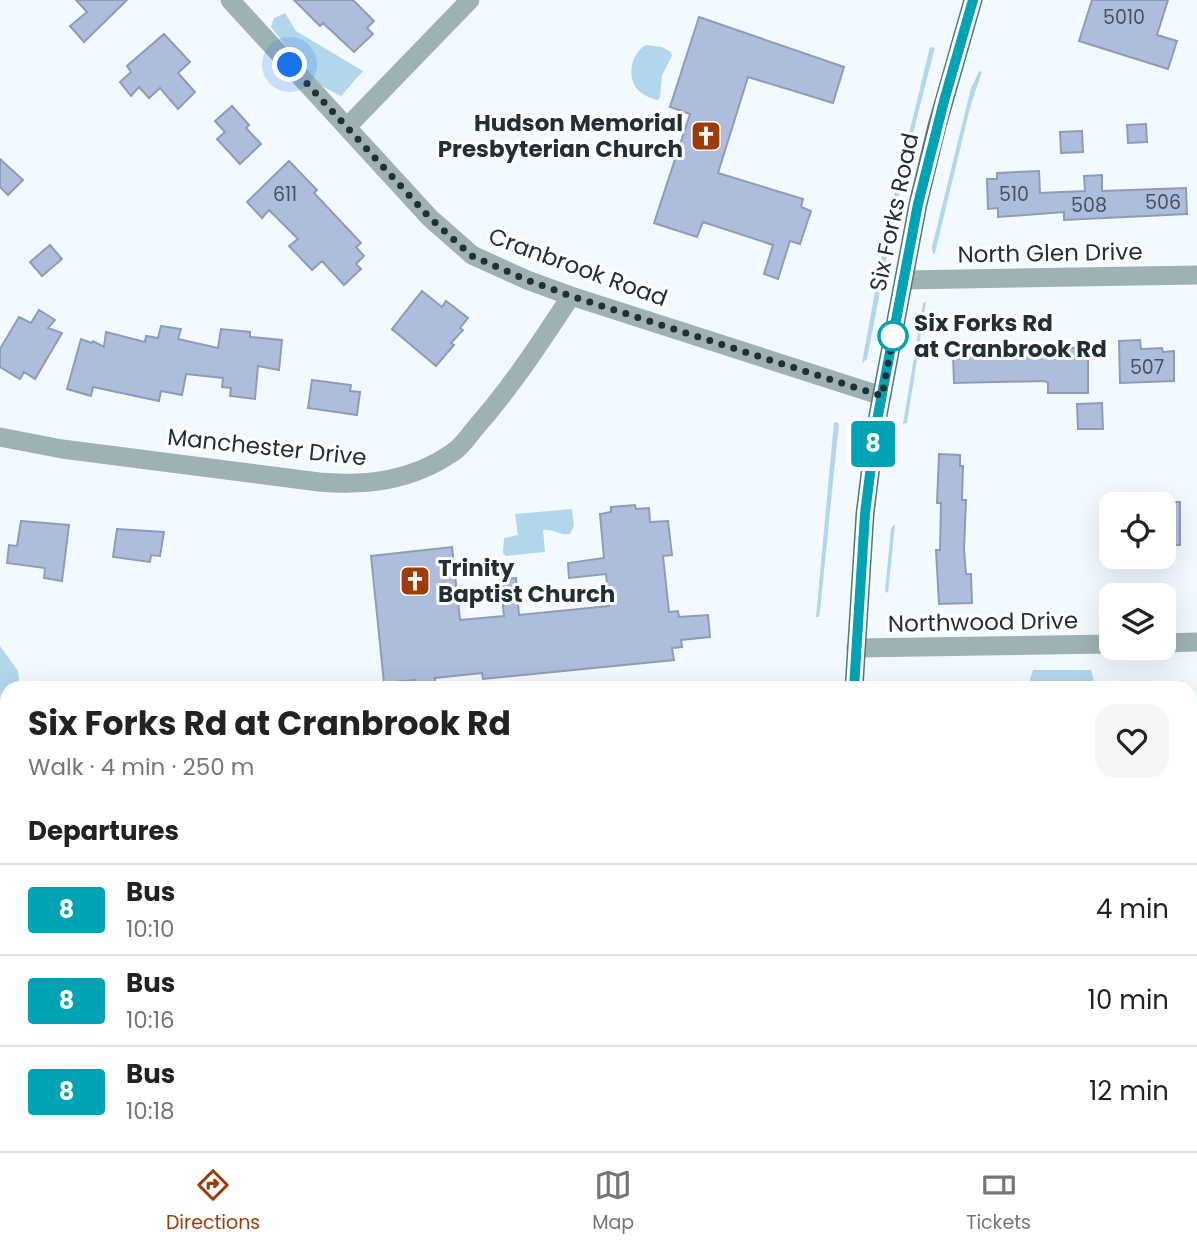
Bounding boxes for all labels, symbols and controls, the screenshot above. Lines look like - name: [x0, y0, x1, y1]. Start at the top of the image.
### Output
- house number: 5010: [1103, 4, 1145, 31]
- your location: [272, 47, 307, 82]
- place label: Hudson Memorial Presbyterian Church: [438, 107, 683, 165]
- church icon: Hudson Memorial Presbyterian Church: [689, 119, 723, 153]
- street label: Six Forks Road: [862, 130, 926, 294]
- house number: 611: [273, 181, 297, 208]
- house number: 510: [999, 181, 1029, 208]
- house number: 506: [1145, 189, 1181, 216]
- house number: 508: [1071, 192, 1107, 219]
- street label: Cranbrook Road: [484, 220, 672, 314]
- street label: North Glen Drive: [957, 235, 1143, 271]
- place label: Six Forks Rd at Cranbrook Rd: [914, 307, 1107, 365]
- marker: Six Forks Rd at Cranbrook Rd: [878, 321, 908, 351]
- house number: 507: [1130, 354, 1164, 381]
- street label: Manchester Drive: [166, 421, 368, 473]
- line badge: 8: [850, 421, 896, 467]
- text: 8: [865, 427, 881, 460]
- map controls: [1099, 492, 1176, 660]
- button: locate: [1099, 492, 1176, 569]
- place label: Trinity Baptist Church: [438, 552, 615, 610]
- church icon: Trinity Baptist Church: [398, 564, 432, 598]
- button: layers: [1099, 583, 1176, 660]
- street label: Northwood Drive: [888, 604, 1078, 640]
- text: Six Forks Rd at Cranbrook Rd: [28, 700, 511, 747]
- button: heart: [1095, 704, 1169, 778]
- text: Walk · 4 min · 250 m: [28, 751, 254, 783]
- text: Departures: [28, 813, 179, 849]
- text: Bus: [126, 874, 175, 910]
- text: 4 min: [1096, 891, 1169, 927]
- text: 8: [59, 893, 74, 926]
- text: 10:10: [126, 913, 175, 945]
- text: Bus: [126, 965, 175, 1001]
- text: 10 min: [1088, 982, 1169, 1018]
- text: 8: [59, 984, 74, 1017]
- text: 10:16: [126, 1004, 175, 1036]
- text: Bus: [126, 1056, 175, 1092]
- text: 12 min: [1089, 1073, 1169, 1109]
- text: 8: [59, 1075, 74, 1108]
- text: 10:18: [126, 1095, 175, 1127]
- tab: Directions: [166, 1166, 260, 1237]
- tab: Map: [592, 1166, 634, 1237]
- tab: Tickets: [966, 1166, 1031, 1237]

